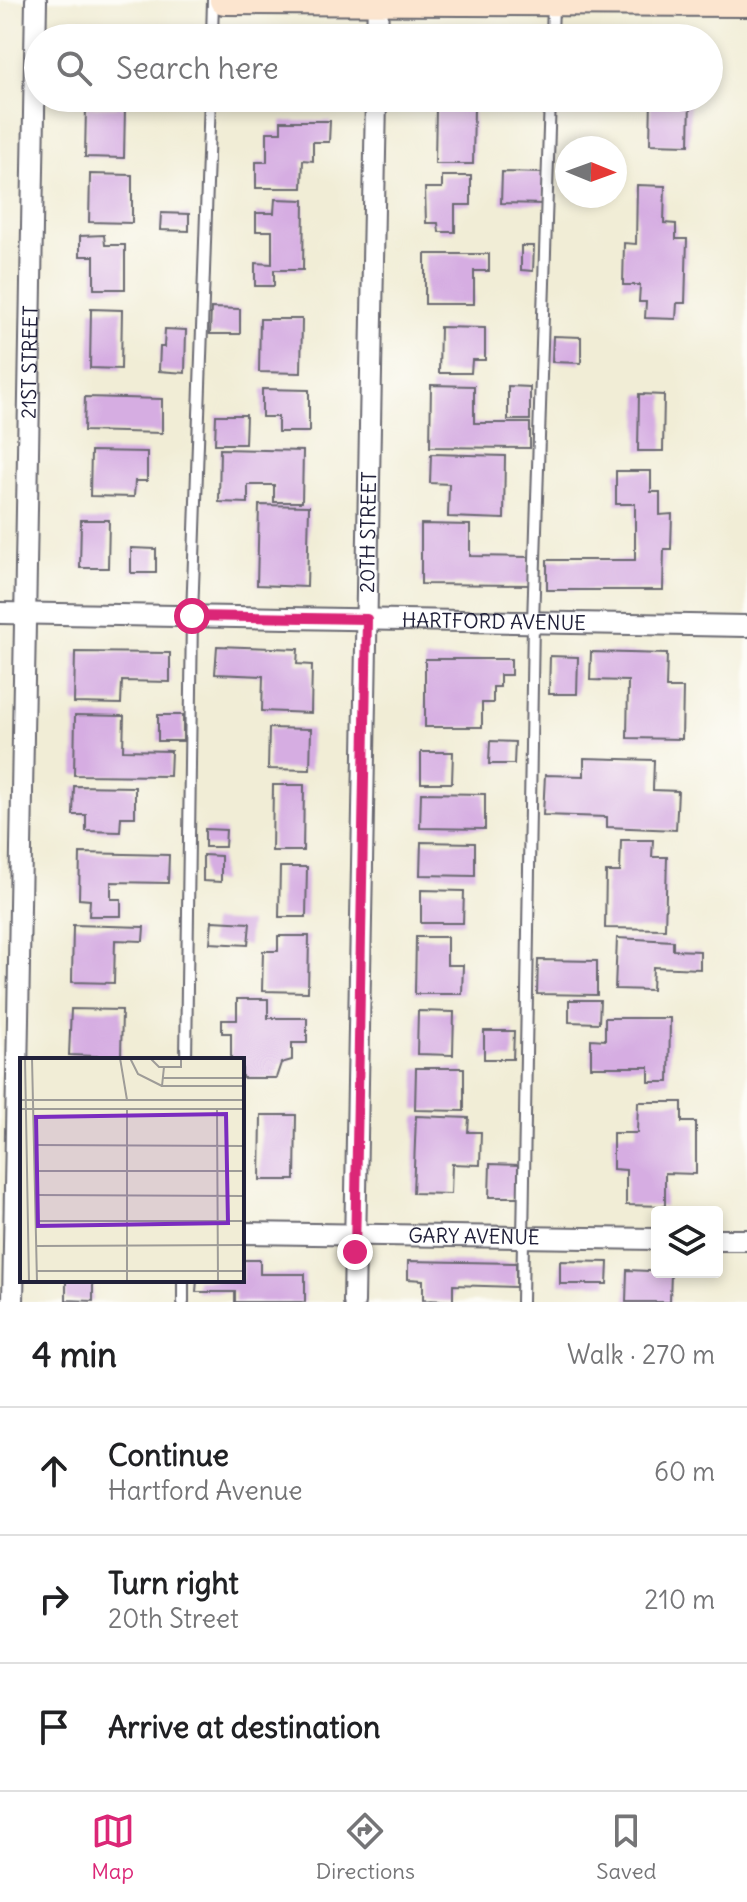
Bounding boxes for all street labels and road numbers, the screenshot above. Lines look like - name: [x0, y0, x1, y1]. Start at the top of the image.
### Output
- street label: 21ST STREET: [16, 305, 43, 419]
- street label: 20TH STREET: [354, 471, 381, 593]
- street label: HARTFORD AVENUE: [402, 607, 586, 635]
- street label: GARY AVENUE: [408, 1222, 540, 1249]

